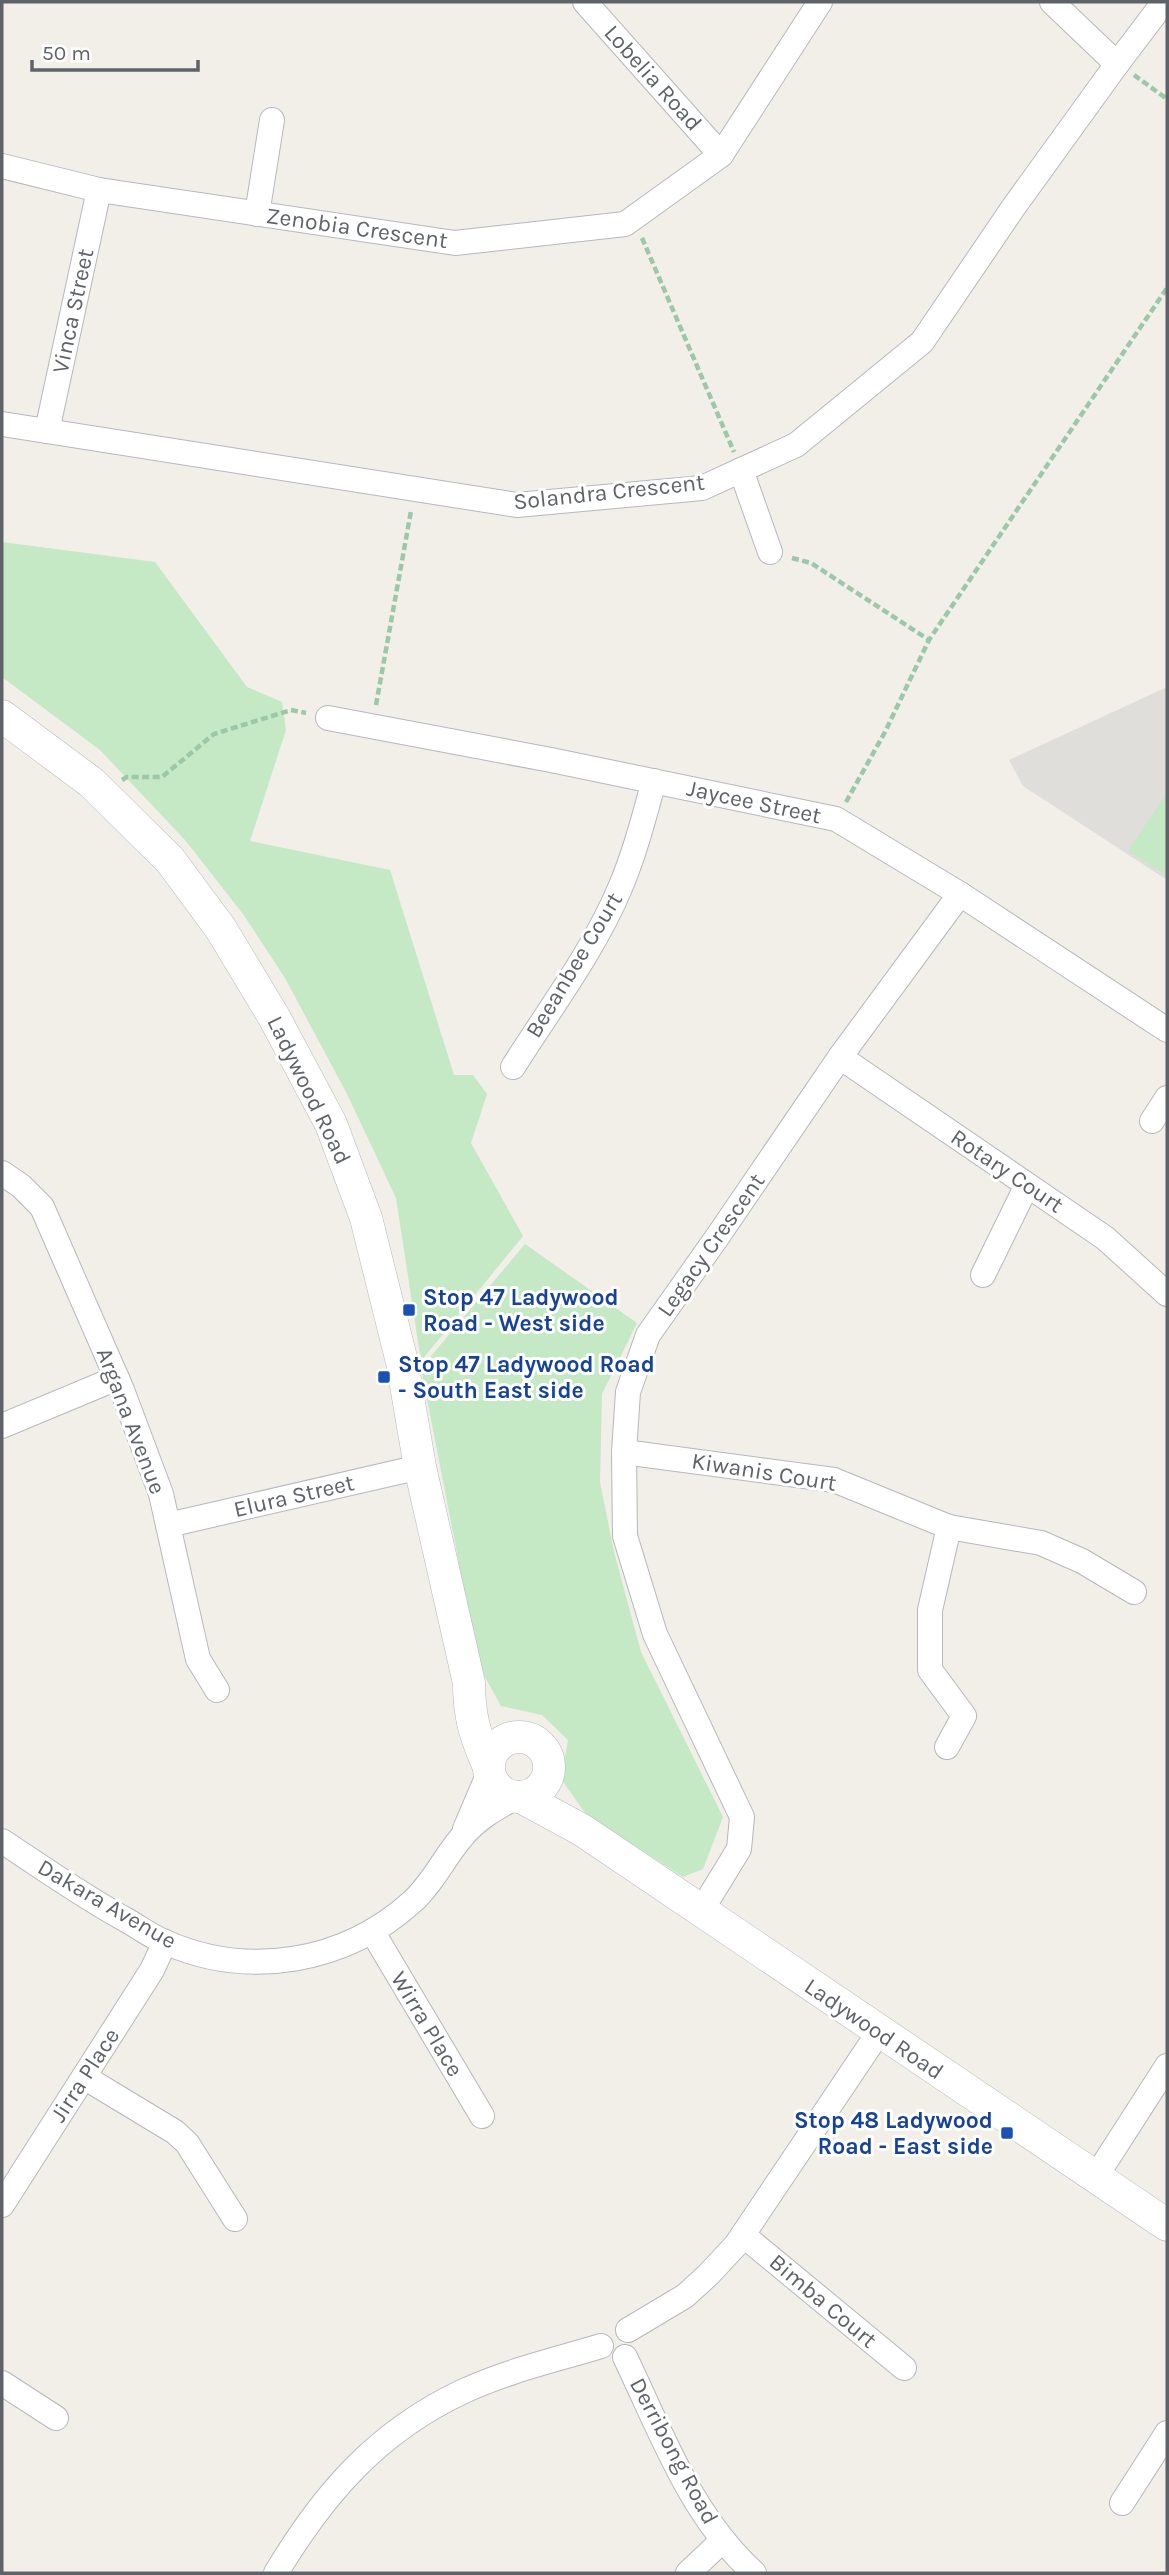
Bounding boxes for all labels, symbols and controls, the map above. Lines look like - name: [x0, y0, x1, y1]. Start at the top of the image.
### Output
- street label: Lobelia Road: [598, 20, 708, 136]
- scale bar: [32, 28, 198, 72]
- text: 50 m: [42, 41, 91, 65]
- street label: Zenobia Crescent: [265, 202, 450, 254]
- street label: Vinca Street: [47, 246, 99, 376]
- street label: Solandra Crescent: [512, 469, 706, 515]
- street label: Jaycee Street: [684, 775, 824, 829]
- street label: Beeanbee Court: [520, 887, 628, 1043]
- street label: Ladywood Road: [261, 1011, 357, 1169]
- street label: Rotary Court: [946, 1123, 1069, 1219]
- street label: Legacy Crescent: [652, 1168, 771, 1322]
- place label: Stop 47 Ladywood Road - West side: [423, 1284, 619, 1337]
- marker: Stop 47 Ladywood Road - West side: [401, 1302, 417, 1318]
- street label: Argana Avenue: [91, 1344, 171, 1498]
- place label: Stop 47 Ladywood Road - South East side: [398, 1351, 655, 1404]
- marker: Stop 47 Ladywood Road - South East side: [376, 1369, 392, 1385]
- street label: Kiwanis Court: [690, 1447, 839, 1497]
- street label: Elura Street: [231, 1469, 357, 1523]
- street label: Dakara Avenue: [33, 1853, 181, 1955]
- street label: Wirra Place: [385, 1967, 469, 2081]
- street label: Ladywood Road: [799, 1973, 949, 2085]
- street label: Jirra Place: [45, 2023, 125, 2127]
- place label: Stop 48 Ladywood Road - East side: [794, 2107, 993, 2160]
- marker: Stop 48 Ladywood Road - East side: [999, 2125, 1015, 2141]
- street label: Bimba Court: [764, 2248, 882, 2354]
- street label: Derribong Road: [624, 2373, 724, 2529]

